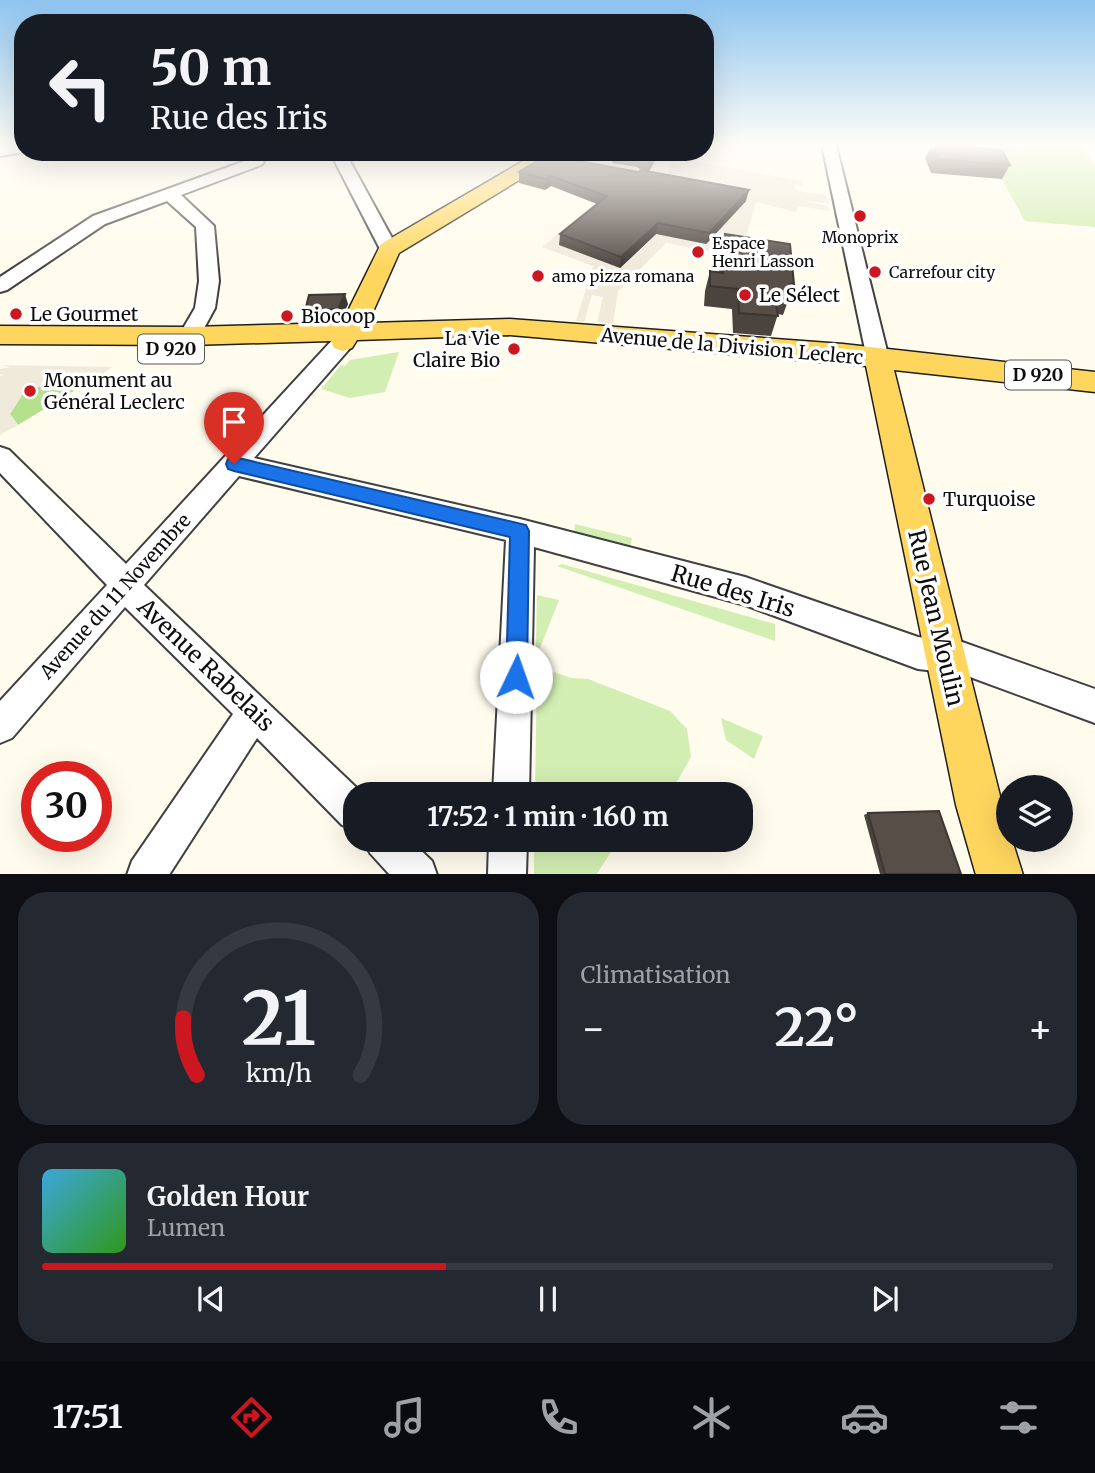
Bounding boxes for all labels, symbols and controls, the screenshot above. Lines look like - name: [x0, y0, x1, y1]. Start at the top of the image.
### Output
- text: 50 m: [150, 37, 271, 98]
- icon: left: [35, 42, 126, 133]
- text: Rue des Iris: [150, 98, 328, 138]
- marker: Monoprix: [852, 208, 868, 224]
- place label: Monoprix: [822, 227, 899, 247]
- place label: Espace Henri Lasson: [712, 233, 815, 271]
- marker: Espace Henri Lasson: [690, 244, 706, 260]
- place label: Carrefour city: [889, 262, 996, 282]
- marker: Carrefour city: [867, 264, 883, 280]
- place label: amo pizza romana: [552, 266, 695, 286]
- marker: amo pizza romana: [530, 268, 546, 284]
- place label: Le Sélect: [759, 283, 841, 307]
- marker: Le Sélect: [737, 287, 753, 303]
- place label: Le Gourmet: [30, 302, 139, 326]
- place label: Biocoop: [301, 304, 375, 328]
- marker: Le Gourmet: [8, 306, 24, 322]
- marker: Biocoop: [279, 308, 295, 324]
- street label: Avenue de la Division Leclerc: [599, 322, 864, 369]
- place label: La Vie Claire Bio: [413, 326, 500, 372]
- road number: D 920: [138, 334, 204, 363]
- marker: La Vie Claire Bio: [506, 341, 522, 357]
- road number: D 920: [1005, 360, 1071, 390]
- place label: Monument au Général Leclerc: [44, 368, 185, 414]
- marker: Monument au Général Leclerc: [22, 383, 38, 399]
- pin: [204, 392, 264, 464]
- icon: arrive: [215, 403, 253, 441]
- place label: Turquoise: [943, 487, 1036, 511]
- marker: Turquoise: [921, 491, 937, 507]
- street label: Avenue du 11 Novembre: [34, 508, 196, 684]
- street label: Rue Jean Moulin: [902, 527, 971, 709]
- street label: Rue des Iris: [668, 558, 798, 623]
- street label: Avenue Rabelais: [131, 591, 281, 737]
- position arrow: [479, 640, 553, 714]
- speed limit sign: 30: [21, 761, 112, 852]
- map controls: [996, 775, 1073, 852]
- button: layers: [996, 775, 1073, 852]
- text: 17:52 · 1 min · 160 m: [427, 800, 669, 833]
- text: Climatisation: [581, 960, 731, 989]
- text: 21: [241, 973, 316, 1065]
- text: 22°: [775, 995, 859, 1060]
- text: −: [581, 1005, 606, 1052]
- text: +: [1028, 1005, 1053, 1052]
- text: km/h: [245, 1056, 311, 1088]
- text: Golden Hour: [147, 1180, 309, 1213]
- text: Lumen: [147, 1213, 225, 1242]
- icon: previous: [192, 1280, 230, 1318]
- icon: pause: [529, 1280, 567, 1318]
- icon: next: [866, 1280, 904, 1318]
- icon: directions: [227, 1393, 276, 1442]
- icon: music: [380, 1393, 429, 1442]
- icon: phone: [534, 1393, 583, 1442]
- icon: climate: [687, 1393, 736, 1442]
- icon: car: [840, 1393, 889, 1442]
- icon: filters: [994, 1393, 1043, 1442]
- text: 17:51: [52, 1397, 123, 1437]

